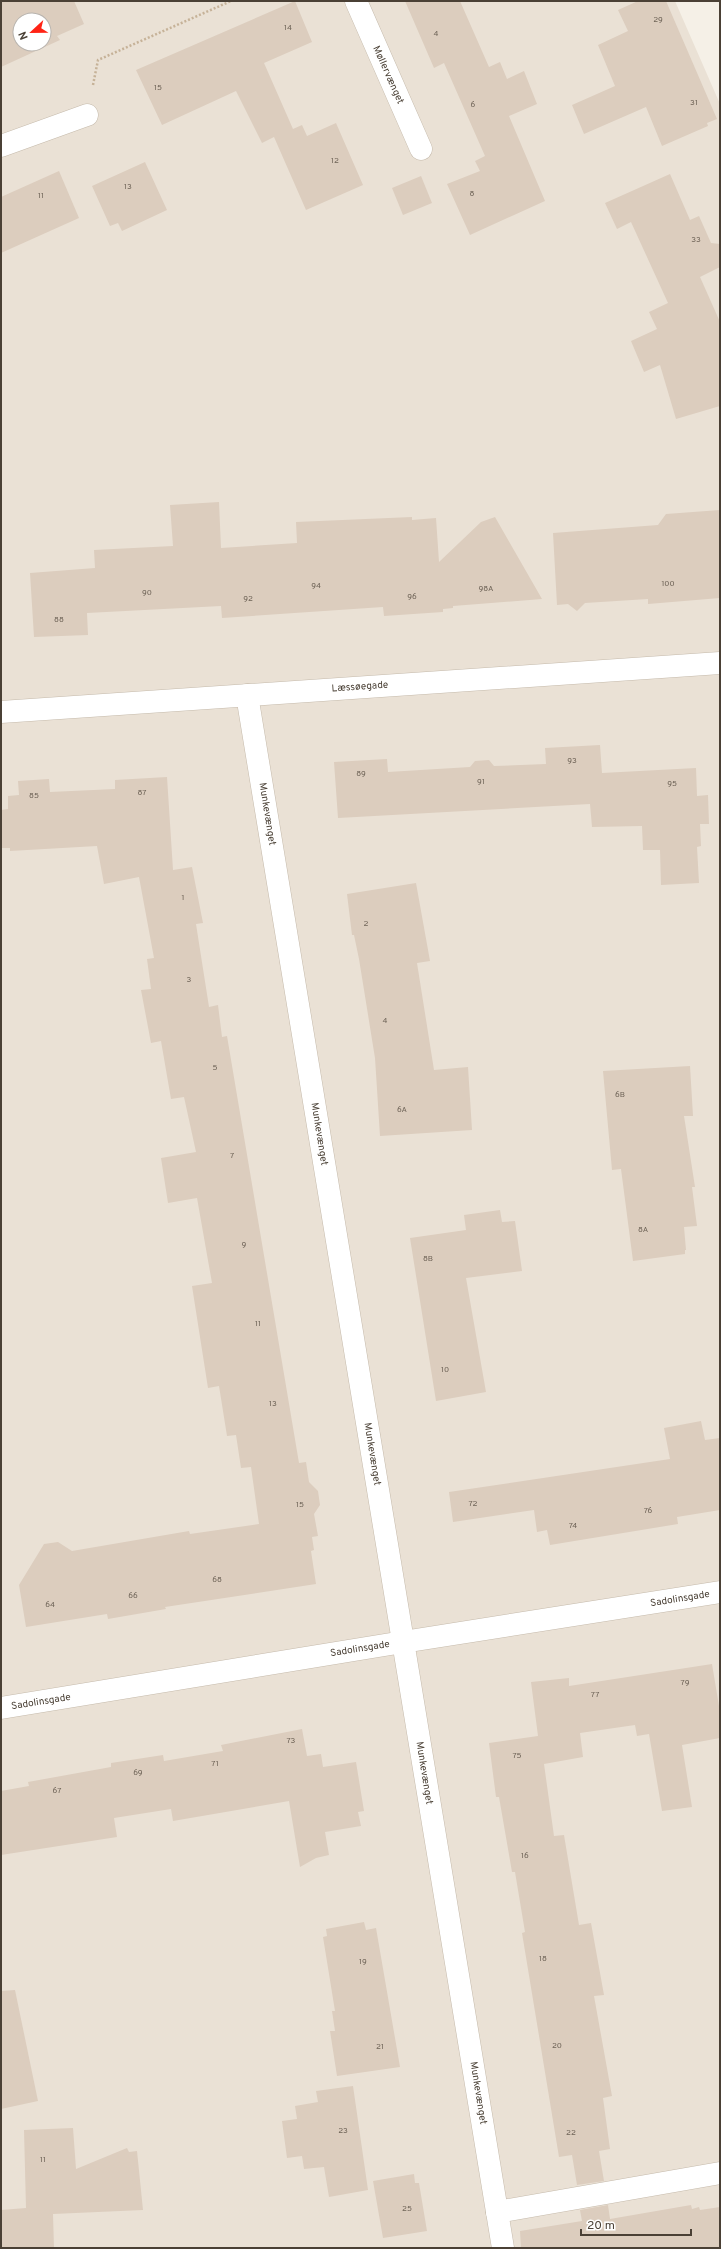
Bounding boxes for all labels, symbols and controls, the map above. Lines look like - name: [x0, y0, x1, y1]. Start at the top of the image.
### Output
- north arrow: [12, 12, 52, 52]
- house number: 29: [653, 15, 663, 25]
- house number: 14: [284, 23, 292, 33]
- text: N: [16, 29, 32, 42]
- house number: 4: [434, 29, 439, 39]
- street label: Møllervænget: [369, 44, 407, 106]
- house number: 15: [154, 83, 162, 93]
- house number: 31: [690, 98, 698, 108]
- house number: 6: [471, 100, 476, 110]
- house number: 12: [331, 156, 339, 166]
- house number: 13: [124, 182, 132, 192]
- house number: 8: [470, 189, 475, 199]
- house number: 11: [38, 191, 44, 201]
- house number: 33: [691, 235, 701, 245]
- house number: 100: [661, 579, 675, 589]
- house number: 94: [311, 581, 321, 591]
- house number: 98A: [478, 584, 494, 594]
- house number: 90: [142, 588, 152, 598]
- house number: 96: [407, 592, 417, 602]
- house number: 92: [243, 594, 253, 604]
- house number: 88: [54, 615, 64, 625]
- street label: Læssøegade: [331, 679, 389, 695]
- house number: 93: [567, 756, 577, 766]
- house number: 89: [356, 769, 366, 779]
- house number: 91: [477, 777, 485, 787]
- house number: 95: [667, 779, 677, 789]
- street label: Munkevænget: [256, 782, 278, 847]
- house number: 87: [138, 788, 146, 798]
- house number: 85: [29, 791, 39, 801]
- house number: 1: [182, 893, 184, 903]
- house number: 2: [364, 919, 369, 929]
- house number: 3: [187, 975, 192, 985]
- house number: 4: [383, 1016, 388, 1026]
- house number: 5: [213, 1063, 218, 1073]
- house number: 6B: [615, 1090, 625, 1100]
- street label: Munkevænget: [308, 1102, 330, 1167]
- house number: 6A: [397, 1105, 408, 1115]
- house number: 7: [230, 1151, 234, 1161]
- house number: 8A: [638, 1225, 649, 1235]
- house number: 9: [242, 1240, 247, 1250]
- house number: 8B: [423, 1254, 433, 1264]
- house number: 11: [255, 1319, 261, 1329]
- house number: 10: [441, 1365, 449, 1375]
- house number: 13: [269, 1399, 277, 1409]
- street label: Munkevænget: [361, 1422, 383, 1487]
- house number: 72: [469, 1499, 478, 1509]
- house number: 15: [296, 1500, 304, 1510]
- house number: 76: [644, 1506, 652, 1516]
- house number: 74: [569, 1521, 577, 1531]
- house number: 68: [212, 1575, 222, 1585]
- street label: Sadolinsgade: [649, 1588, 711, 1610]
- house number: 66: [128, 1591, 138, 1601]
- house number: 64: [45, 1600, 55, 1610]
- street label: Sadolinsgade: [329, 1638, 391, 1660]
- house number: 79: [681, 1678, 690, 1688]
- house number: 77: [591, 1690, 599, 1700]
- street label: Sadolinsgade: [10, 1691, 72, 1713]
- house number: 73: [287, 1736, 296, 1746]
- street label: Munkevænget: [413, 1741, 435, 1806]
- house number: 75: [512, 1751, 522, 1761]
- house number: 71: [211, 1759, 219, 1769]
- house number: 69: [133, 1768, 143, 1778]
- house number: 67: [53, 1786, 61, 1796]
- house number: 16: [521, 1851, 529, 1861]
- house number: 18: [539, 1954, 547, 1964]
- house number: 19: [359, 1957, 367, 1967]
- house number: 20: [552, 2041, 562, 2051]
- house number: 21: [376, 2042, 384, 2052]
- street label: Munkevænget: [467, 2061, 489, 2126]
- house number: 23: [338, 2126, 348, 2136]
- house number: 22: [566, 2128, 576, 2138]
- house number: 11: [40, 2155, 46, 2165]
- house number: 25: [402, 2204, 412, 2214]
- scale bar: [581, 2211, 691, 2237]
- text: 20 m: [587, 2218, 615, 2234]

